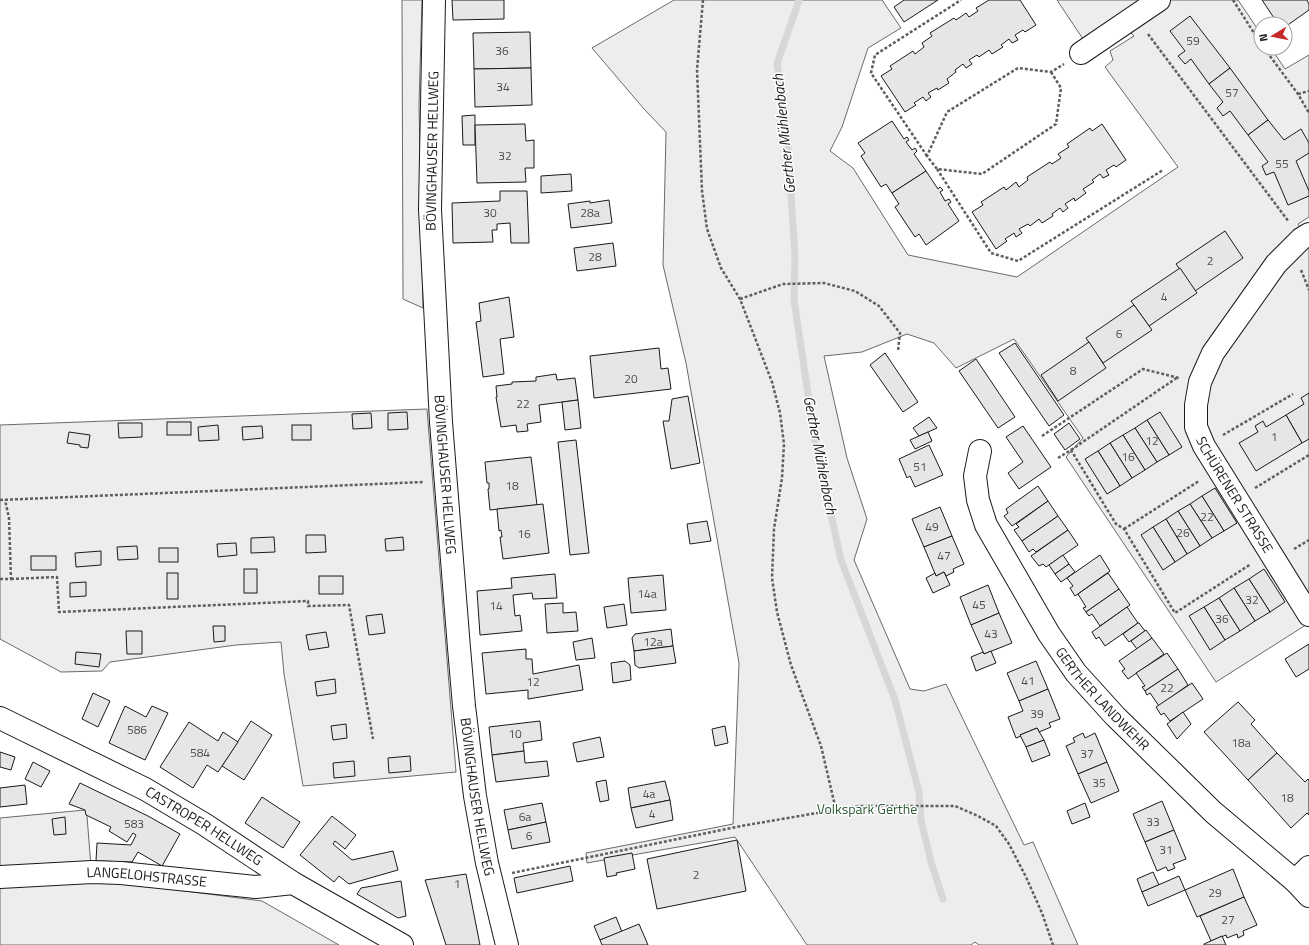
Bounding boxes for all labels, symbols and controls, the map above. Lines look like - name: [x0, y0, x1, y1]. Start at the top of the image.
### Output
- north arrow: [1253, 16, 1293, 56]
- house number: 59: [1186, 31, 1200, 50]
- text: N: [1255, 33, 1272, 43]
- house number: 36: [495, 41, 509, 60]
- street label: BÖVINGHAUSER HELLWEG: [420, 71, 443, 231]
- water label: Gerther Mühlenbach: [766, 73, 801, 195]
- house number: 34: [496, 77, 510, 96]
- house number: 57: [1225, 83, 1239, 102]
- house number: 32: [498, 146, 512, 165]
- house number: 55: [1275, 154, 1289, 173]
- house number: 30: [483, 203, 497, 222]
- house number: 28a: [580, 203, 600, 222]
- house number: 28: [588, 247, 602, 266]
- house number: 2: [1207, 251, 1213, 270]
- house number: 4: [1161, 287, 1168, 306]
- house number: 6: [1116, 324, 1123, 343]
- house number: 8: [1070, 361, 1077, 380]
- house number: 20: [624, 369, 638, 388]
- street label: BÖVINGHAUSER HELLWEG: [430, 394, 462, 555]
- house number: 22: [516, 394, 530, 413]
- water label: Gerther Mühlenbach: [798, 394, 843, 517]
- house number: 1: [1271, 427, 1277, 446]
- house number: 12: [1145, 431, 1159, 450]
- street label: SCHÜRENER STRASSE: [1191, 433, 1279, 557]
- house number: 16: [1121, 447, 1135, 466]
- house number: 51: [913, 457, 927, 476]
- house number: 18: [505, 476, 519, 495]
- house number: 22: [1200, 507, 1214, 526]
- house number: 49: [925, 517, 939, 536]
- house number: 26: [1176, 523, 1190, 542]
- house number: 16: [517, 524, 531, 543]
- house number: 47: [937, 546, 951, 565]
- house number: 14a: [637, 584, 657, 603]
- house number: 32: [1245, 590, 1259, 609]
- house number: 45: [972, 595, 986, 614]
- house number: 14: [489, 596, 503, 615]
- house number: 36: [1215, 609, 1229, 628]
- house number: 43: [984, 624, 998, 643]
- house number: 12a: [643, 632, 663, 651]
- street label: GERTHER LANDWEHR: [1051, 642, 1155, 755]
- house number: 41: [1021, 671, 1035, 690]
- house number: 12: [526, 672, 540, 691]
- house number: 22: [1160, 678, 1174, 697]
- house number: 39: [1030, 704, 1044, 723]
- street label: BÖVINGHAUSER HELLWEG: [456, 716, 501, 878]
- house number: 586: [127, 720, 147, 739]
- house number: 10: [508, 724, 522, 743]
- house number: 18a: [1231, 733, 1251, 752]
- house number: 584: [190, 743, 210, 762]
- house number: 37: [1080, 744, 1094, 763]
- house number: 35: [1092, 773, 1106, 792]
- street label: CASTROPER HELLWEG: [142, 781, 267, 870]
- house number: 4a: [643, 784, 655, 803]
- house number: 18: [1280, 788, 1294, 807]
- park label: Volkspark Gerthe: [817, 798, 917, 819]
- house number: 4: [649, 804, 656, 823]
- house number: 6a: [519, 807, 531, 826]
- house number: 33: [1146, 812, 1160, 831]
- house number: 583: [124, 814, 144, 833]
- house number: 6: [526, 826, 533, 845]
- house number: 31: [1159, 840, 1173, 859]
- street label: LANGELOHSTRASSE: [86, 861, 208, 892]
- house number: 2: [693, 865, 699, 884]
- house number: 1: [454, 874, 460, 893]
- house number: 29: [1208, 883, 1222, 902]
- house number: 27: [1221, 910, 1235, 929]

